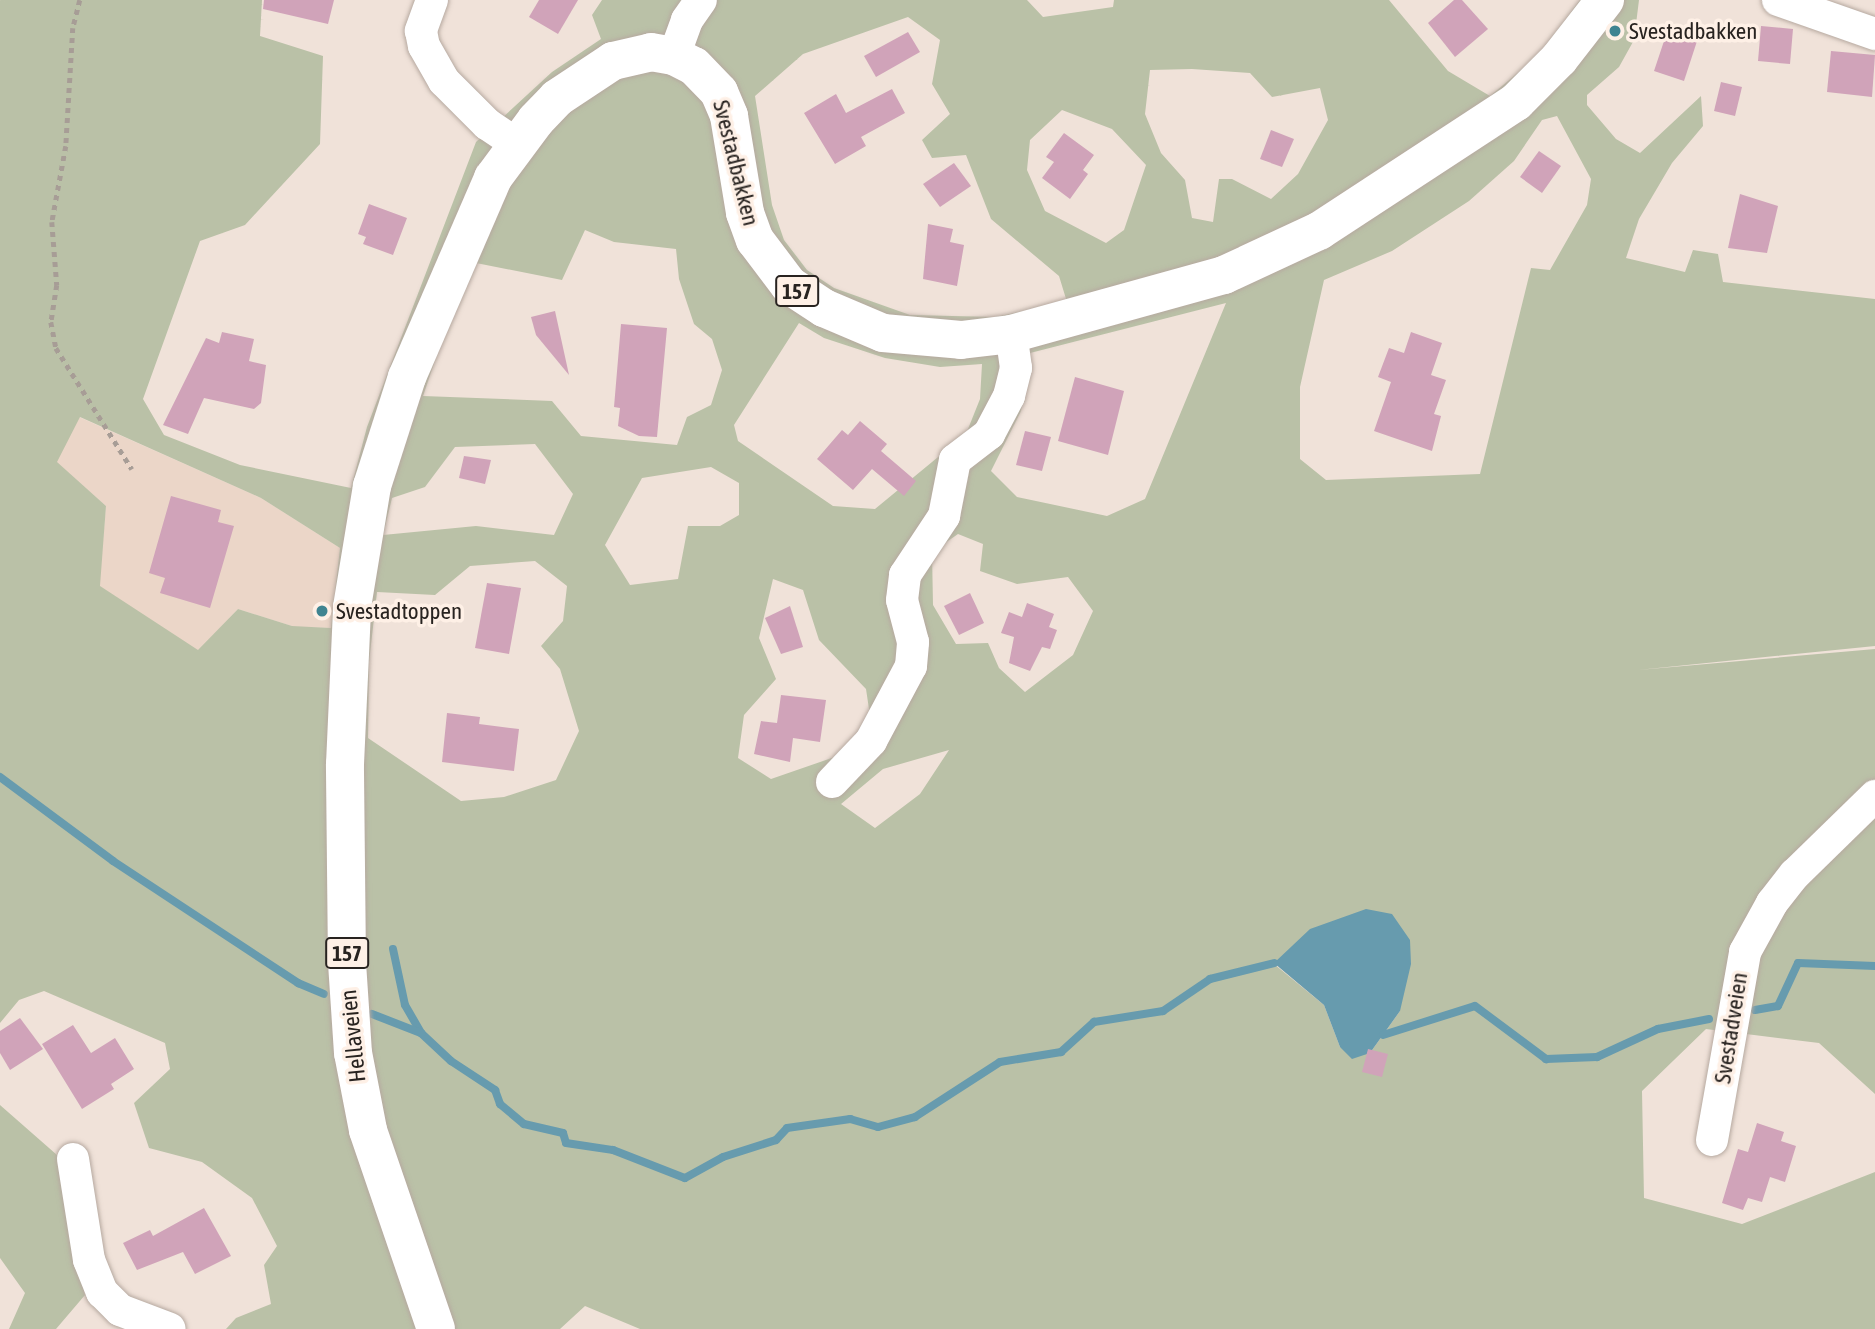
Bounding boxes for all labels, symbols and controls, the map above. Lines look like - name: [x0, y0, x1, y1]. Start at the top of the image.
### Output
- place label: Svestadbakken: [1629, 17, 1757, 45]
- marker: Svestadbakken: [1607, 23, 1623, 39]
- street label: Svestadbakken: [707, 97, 765, 229]
- road number: 157: [774, 274, 820, 308]
- place label: Svestadtoppen: [336, 597, 462, 625]
- marker: Svestadtoppen: [314, 603, 330, 619]
- road number: 157: [324, 936, 370, 970]
- street label: Svestadveien: [1709, 971, 1753, 1085]
- street label: Hellaveien: [334, 988, 372, 1084]

